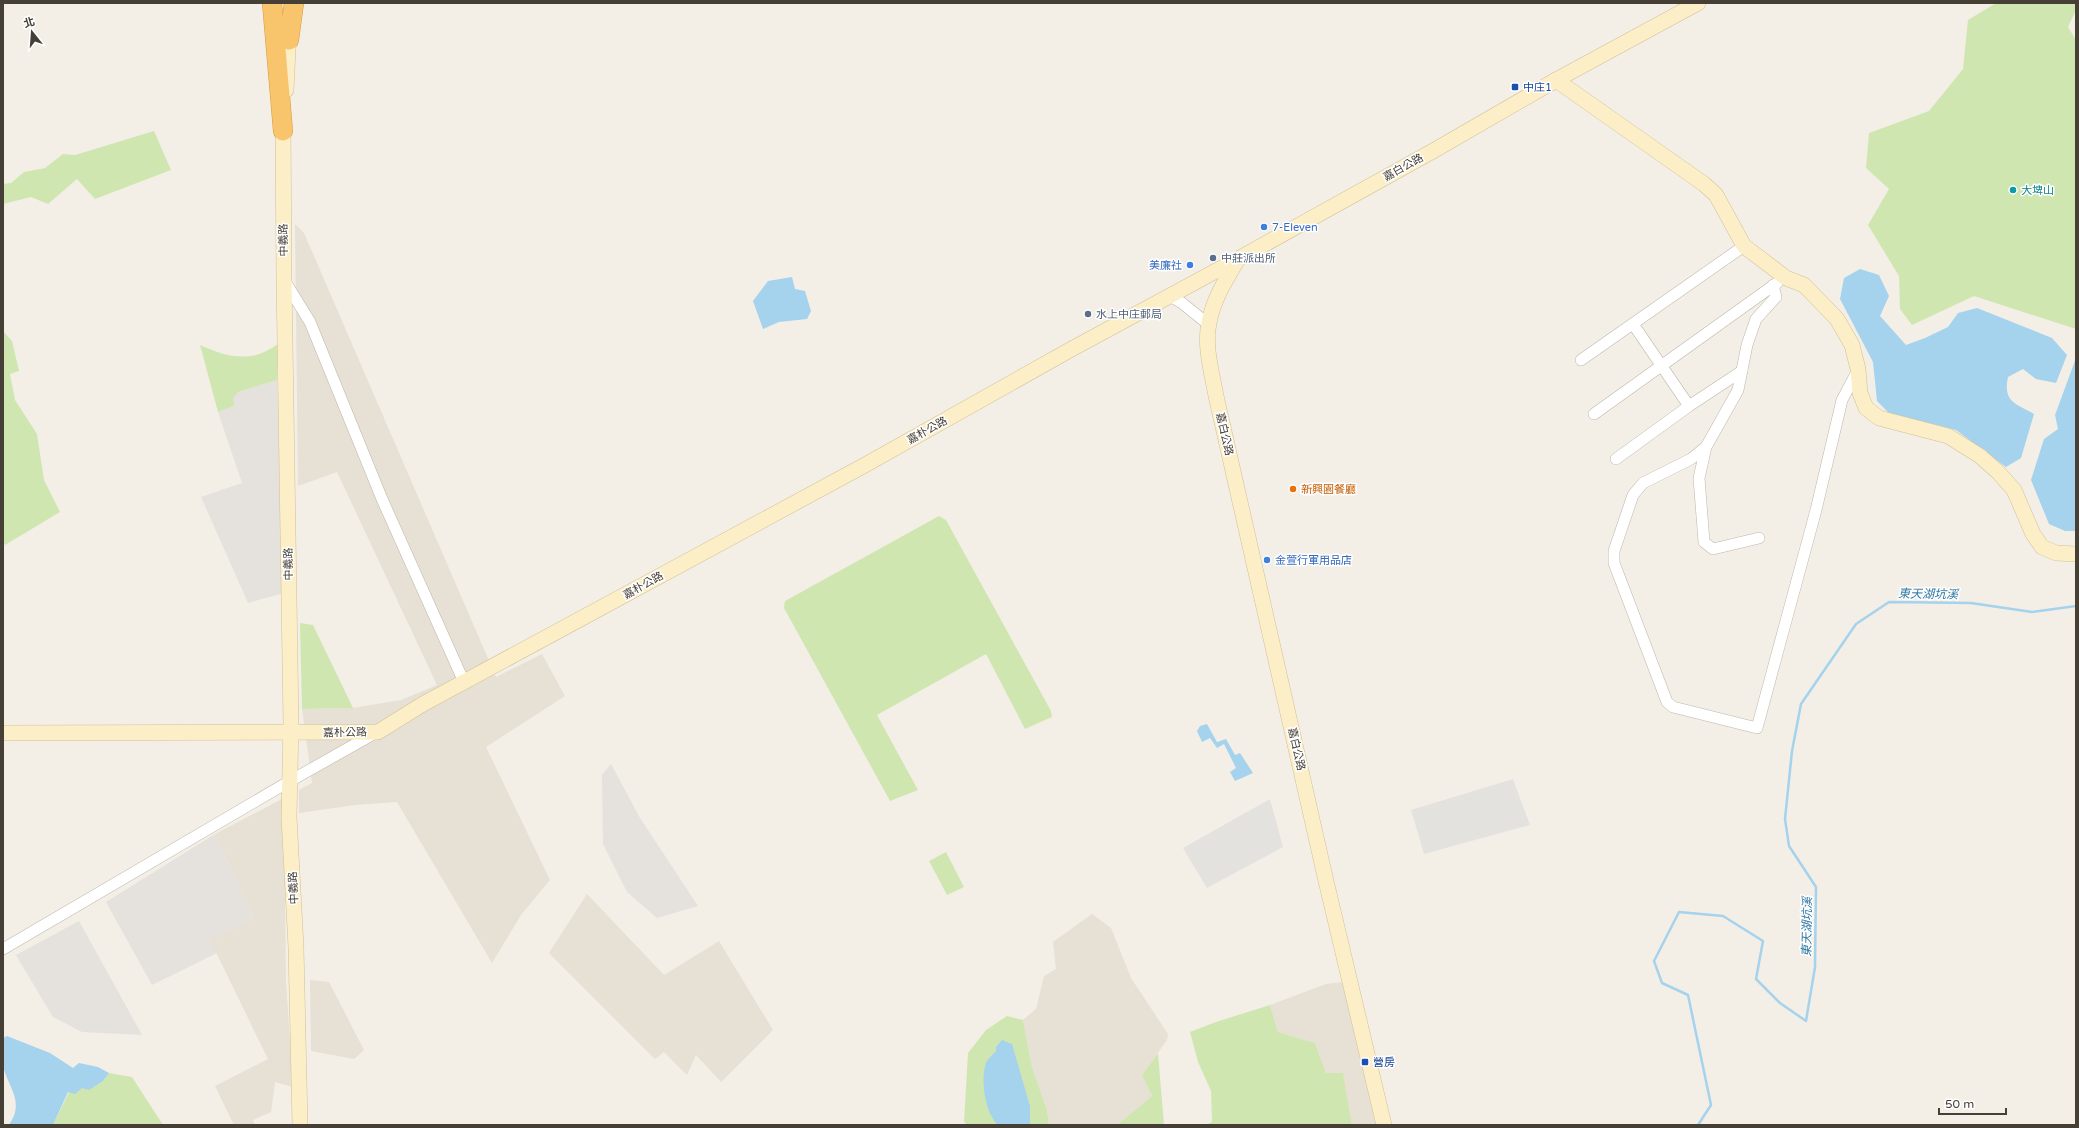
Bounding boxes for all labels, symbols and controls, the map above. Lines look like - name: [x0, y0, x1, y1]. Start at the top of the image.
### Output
- north arrow: [12, 12, 52, 52]
- text: 北: [22, 15, 36, 31]
- place label: 中庄1: [1523, 81, 1552, 94]
- marker: 中庄1: [1510, 82, 1520, 92]
- street label: 嘉白公路: [1381, 151, 1426, 184]
- place label: 大埤山: [2021, 184, 2054, 197]
- marker: 大埤山: [2008, 185, 2018, 195]
- place label: 7-Eleven: [1272, 221, 1318, 234]
- marker: 7-Eleven: [1259, 222, 1269, 232]
- street label: 中義路: [277, 223, 290, 257]
- place label: 中莊派出所: [1221, 252, 1276, 265]
- marker: 中莊派出所: [1208, 253, 1218, 263]
- place label: 美廉社: [1149, 259, 1182, 272]
- marker: 美廉社: [1185, 260, 1195, 270]
- place label: 水上中庄郵局: [1096, 308, 1162, 321]
- marker: 水上中庄郵局: [1083, 309, 1093, 319]
- street label: 嘉白公路: [1213, 411, 1236, 457]
- street label: 嘉朴公路: [905, 414, 950, 447]
- place label: 新興園餐廳: [1301, 483, 1356, 496]
- marker: 新興園餐廳: [1288, 484, 1298, 494]
- street label: 中義路: [282, 547, 295, 581]
- place label: 金萱行軍用品店: [1275, 554, 1352, 567]
- marker: 金萱行軍用品店: [1262, 555, 1272, 565]
- street label: 嘉朴公路: [621, 569, 666, 602]
- water label: 東天湖坑溪: [1898, 586, 1960, 602]
- street label: 嘉朴公路: [323, 726, 367, 739]
- street label: 嘉白公路: [1285, 726, 1308, 772]
- street label: 中義路: [286, 871, 301, 905]
- water label: 東天湖坑溪: [1799, 895, 1815, 957]
- place label: 營房: [1373, 1056, 1395, 1069]
- marker: 營房: [1360, 1057, 1370, 1067]
- scale bar: [1939, 1090, 2006, 1116]
- text: 50 m: [1945, 1097, 1974, 1111]

